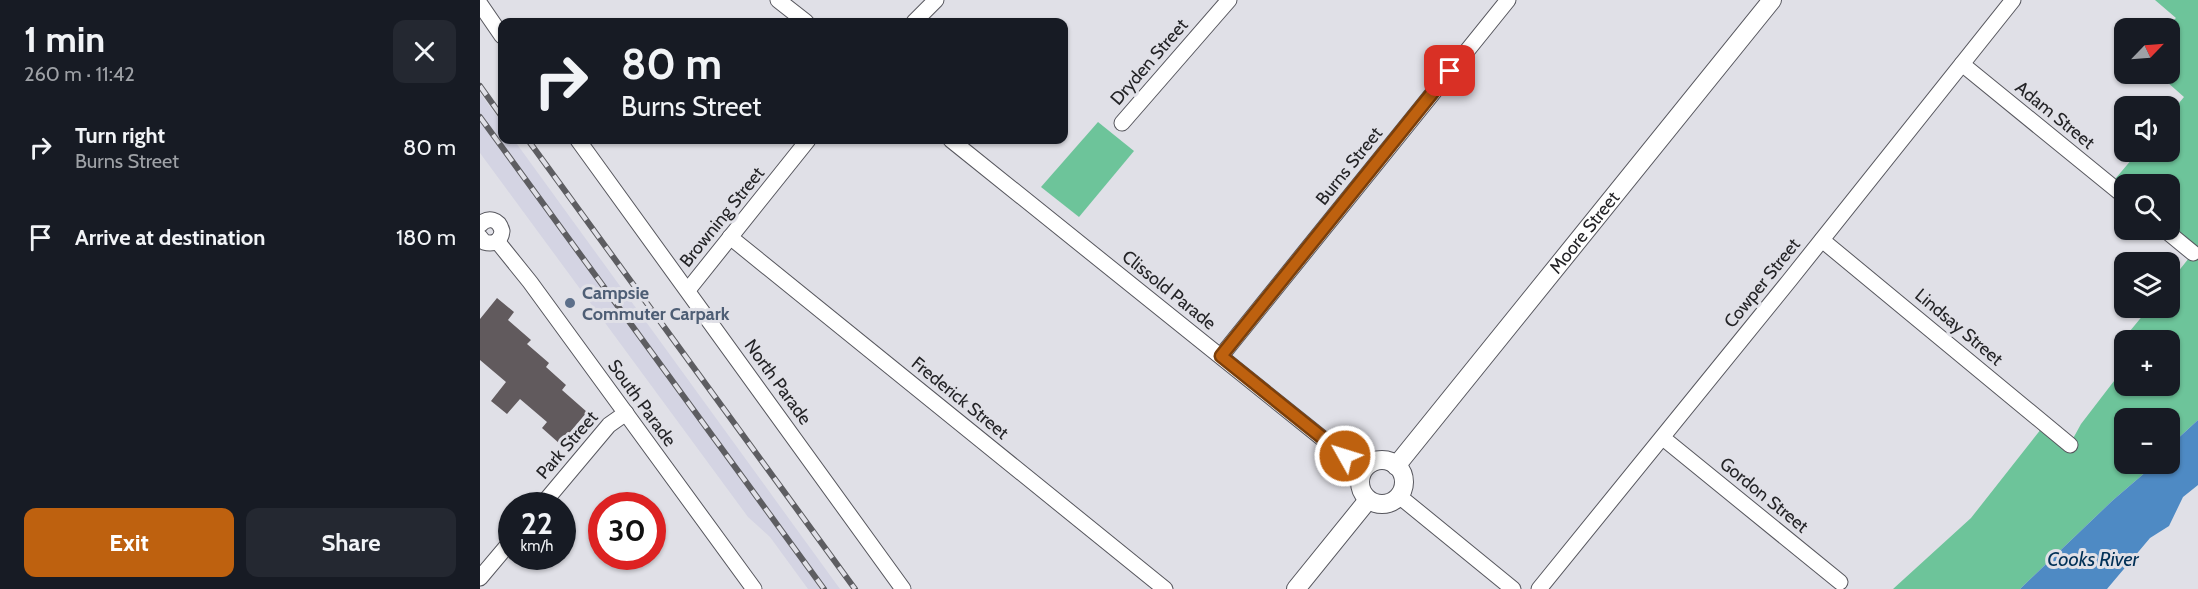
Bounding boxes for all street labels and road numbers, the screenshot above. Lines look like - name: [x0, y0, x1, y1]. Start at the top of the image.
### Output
- street label: Dryden Street: [1106, 14, 1192, 110]
- street label: Adam Street: [2011, 76, 2099, 154]
- street label: Burns Street: [1311, 123, 1387, 209]
- street label: Browning Street: [675, 163, 769, 271]
- street label: Moore Street: [1545, 187, 1624, 278]
- street label: Cowper Street: [1719, 234, 1805, 332]
- street label: Clissold Parade: [1118, 246, 1220, 334]
- street label: Lindsay Street: [1911, 284, 2007, 370]
- street label: North Parade: [740, 335, 816, 429]
- street label: Frederick Street: [907, 352, 1013, 444]
- street label: South Parade: [603, 355, 681, 451]
- street label: Park Street: [532, 407, 602, 483]
- street label: Gordon Street: [1715, 453, 1813, 537]

